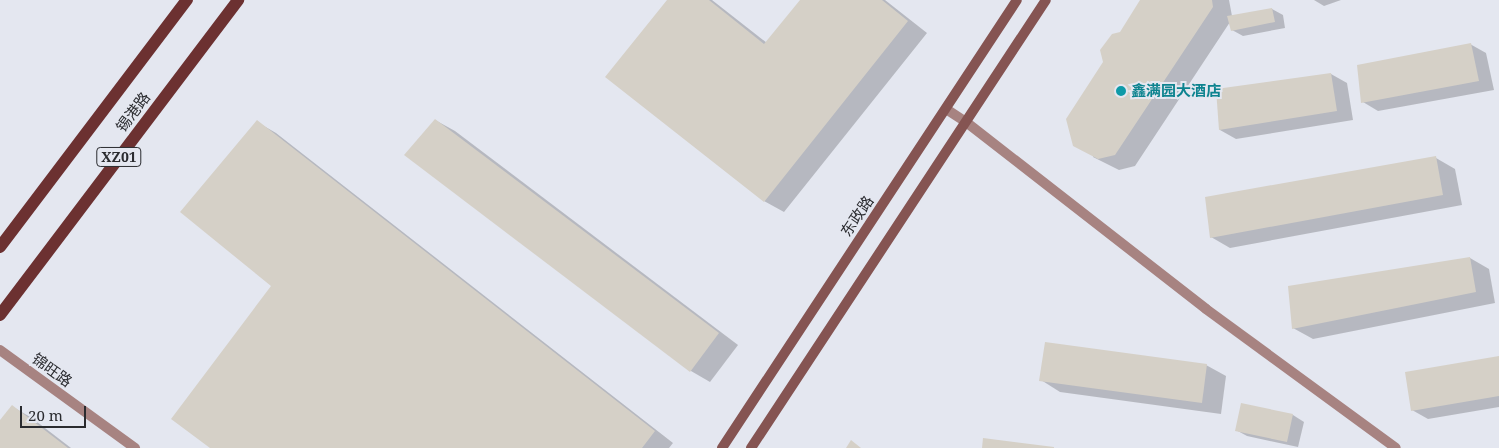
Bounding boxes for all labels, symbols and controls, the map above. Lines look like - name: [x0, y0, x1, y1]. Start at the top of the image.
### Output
- place label: 鑫满园大酒店: [1131, 82, 1221, 100]
- marker: 鑫满园大酒店: [1115, 85, 1127, 97]
- street label: 锡港路: [112, 89, 154, 135]
- road number: XZ01: [95, 146, 143, 168]
- street label: 东政路: [837, 192, 877, 240]
- street label: 锦旺路: [29, 349, 75, 391]
- scale bar: [22, 396, 89, 428]
- text: 20 m: [28, 405, 63, 425]

